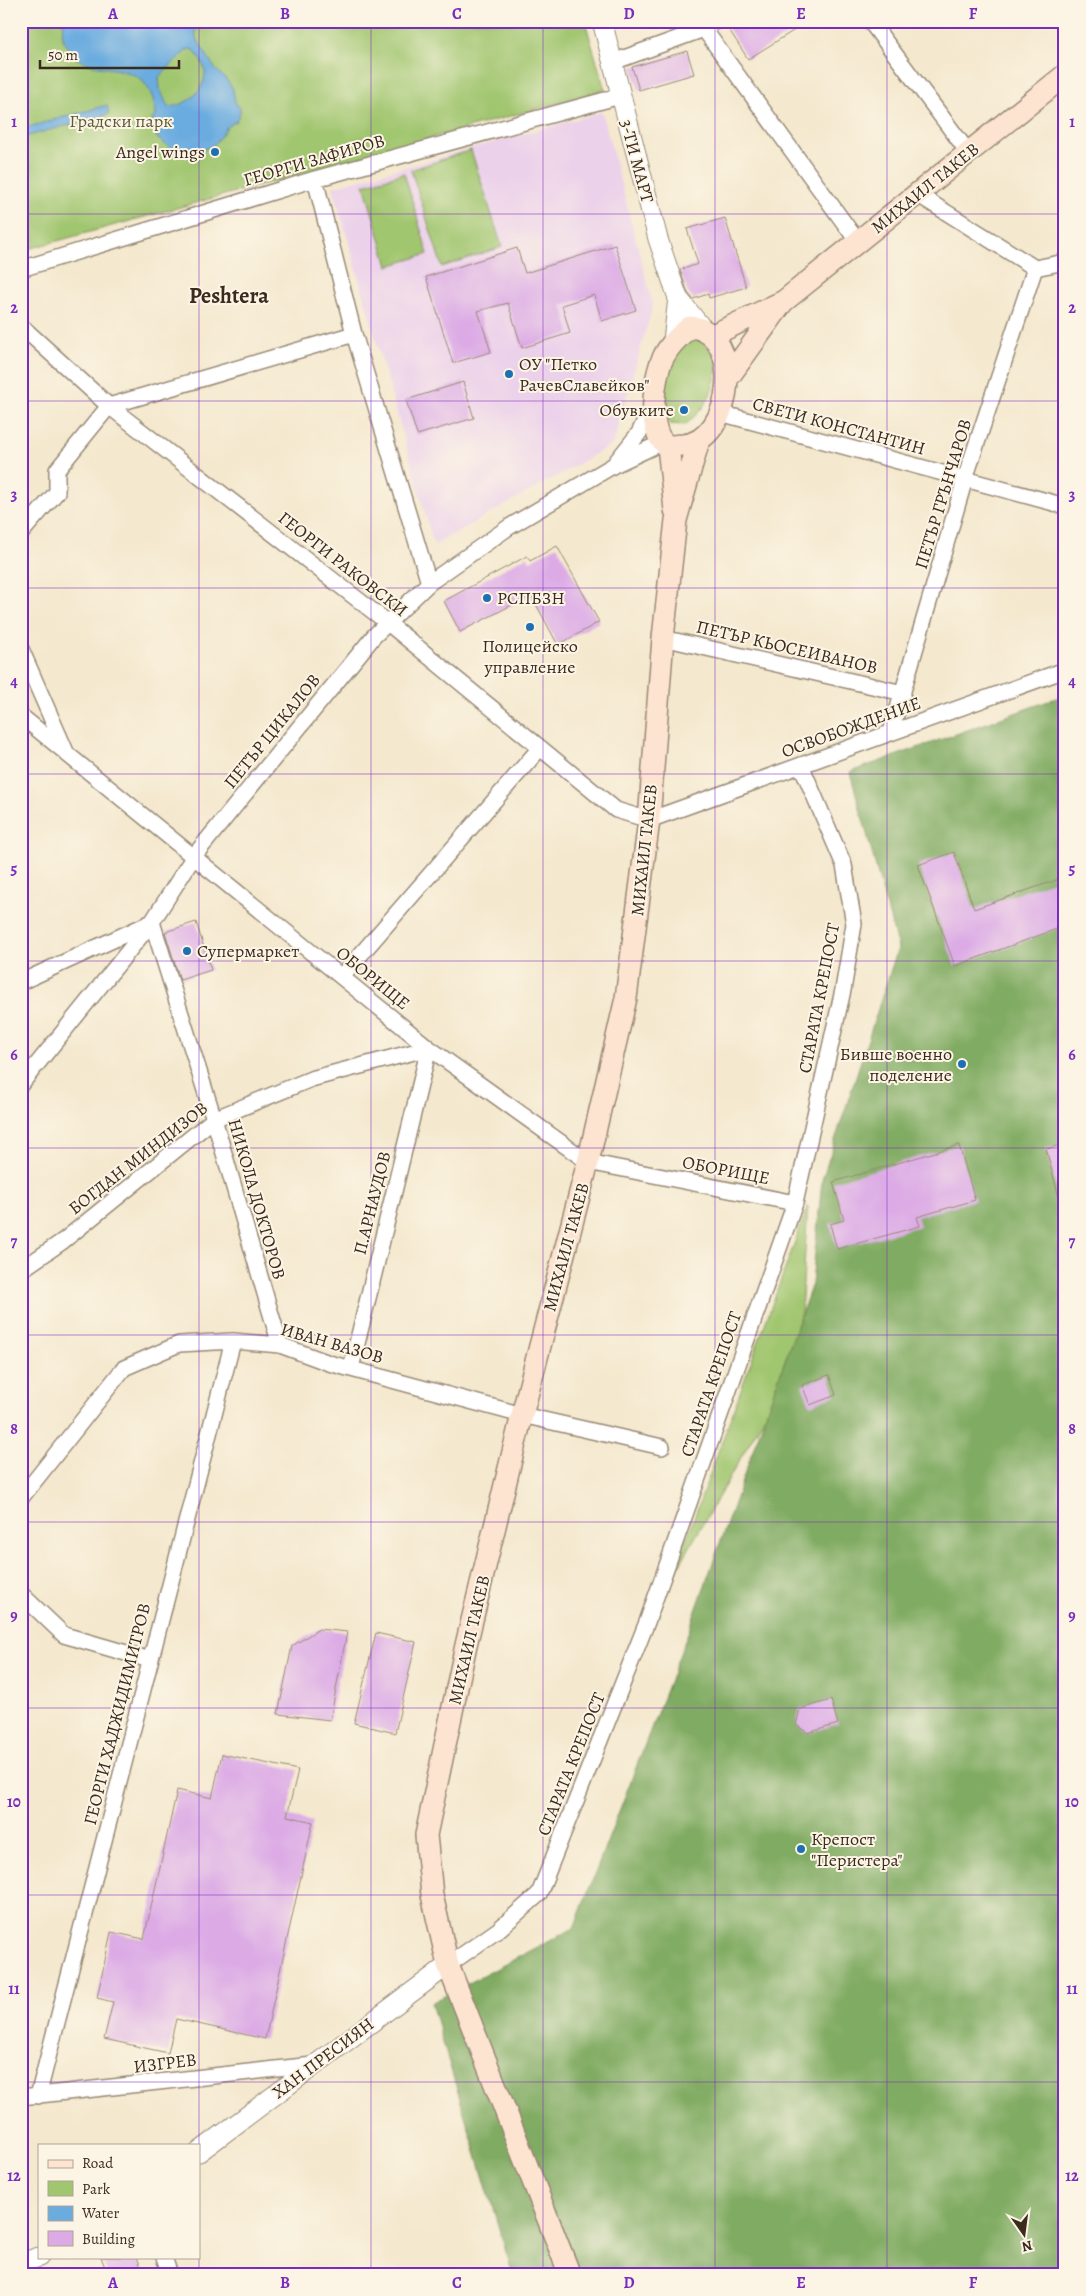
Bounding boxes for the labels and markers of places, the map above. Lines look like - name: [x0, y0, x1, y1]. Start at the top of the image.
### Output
- place label: Angel wings: [115, 140, 205, 164]
- marker: Angel wings: [209, 146, 221, 158]
- place label: ОУ "Петко РачевСлавейков": [519, 352, 650, 397]
- marker: ОУ "Петко РачевСлавейков": [503, 368, 515, 380]
- place label: Обувките: [600, 398, 674, 422]
- marker: Обувките: [678, 404, 690, 416]
- place label: РСПБЗН: [497, 586, 565, 610]
- marker: РСПБЗН: [481, 592, 493, 604]
- marker: Полицейско управление: [524, 621, 536, 633]
- place label: Полицейско управление: [482, 634, 578, 679]
- place label: Супермаркет: [197, 939, 299, 963]
- marker: Супермаркет: [181, 945, 193, 957]
- place label: Бивше военно поделение: [840, 1042, 952, 1087]
- marker: Бивше военно поделение: [956, 1058, 968, 1070]
- place label: Крепост "Перистера": [811, 1827, 903, 1872]
- marker: Крепост "Перистера": [795, 1843, 807, 1855]

